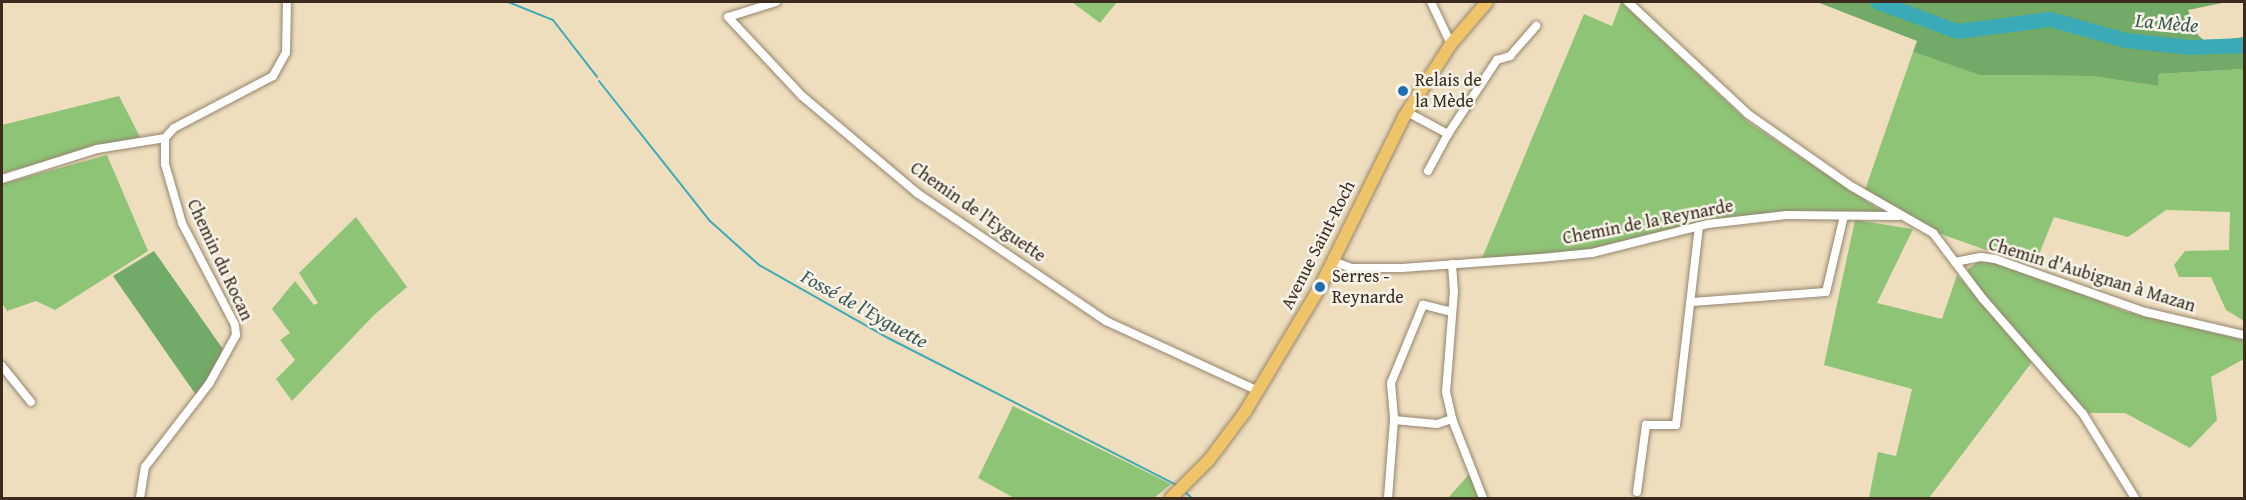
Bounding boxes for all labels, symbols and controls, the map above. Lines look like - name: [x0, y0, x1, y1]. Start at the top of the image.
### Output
- water label: La Mède: [2134, 7, 2200, 37]
- place label: Relais de la Mède: [1415, 70, 1482, 112]
- marker: Relais de la Mède: [1396, 84, 1410, 98]
- street label: Chemin de l'Eyguette: [906, 157, 1050, 267]
- street label: Avenue Saint-Roch: [1276, 177, 1360, 313]
- street label: Chemin de la Reynarde: [1561, 195, 1735, 249]
- street label: Chemin du Rocan: [182, 196, 258, 324]
- street label: Chemin d'Aubignan à Mazan: [1986, 233, 2198, 317]
- water label: Fossé de l'Eyguette: [798, 263, 932, 353]
- place label: Serres - Reynarde: [1332, 266, 1404, 308]
- marker: Serres - Reynarde: [1313, 280, 1327, 294]

